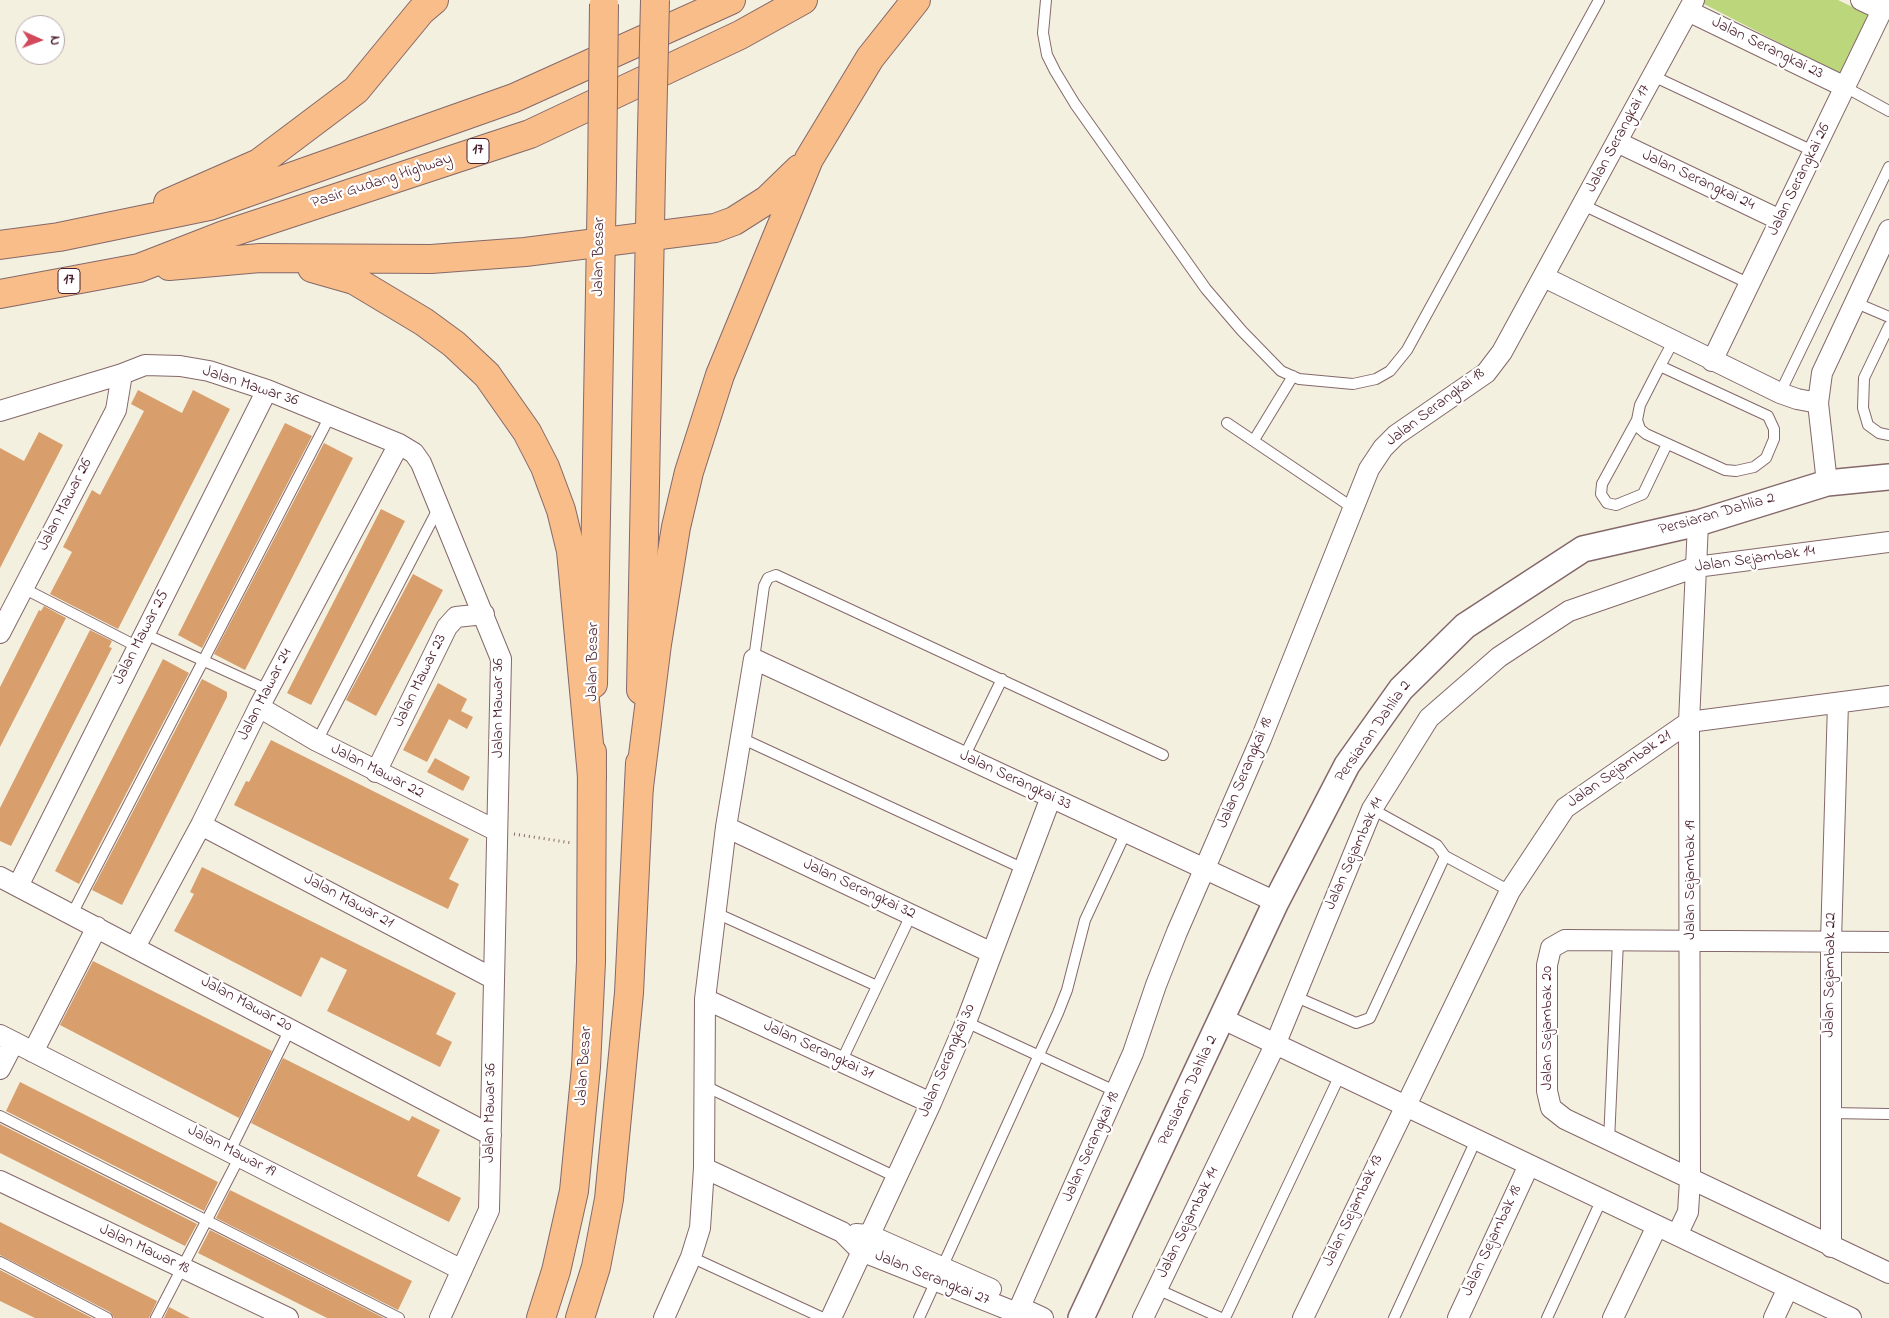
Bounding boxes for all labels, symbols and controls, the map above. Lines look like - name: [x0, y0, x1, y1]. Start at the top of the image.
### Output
- street label: Jalan Serangkai 23: [1708, 14, 1826, 84]
- north arrow: [15, 15, 65, 65]
- text: N: [44, 35, 65, 46]
- street label: Jalan Serangkai 17: [1583, 82, 1655, 196]
- street label: Jalan Serangkai 26: [1764, 121, 1836, 239]
- road number: 17: [467, 138, 489, 164]
- street label: Jalan Serangkai 24: [1639, 146, 1757, 216]
- street label: Pasir Gudang Highway: [309, 150, 455, 214]
- street label: Jalan Besar: [590, 217, 610, 297]
- road number: 17: [58, 268, 80, 294]
- street label: Jalan Mawar 36: [200, 362, 300, 412]
- street label: Jalan Serangkai 18: [1383, 365, 1489, 451]
- street label: Jalan Mawar 26: [34, 456, 98, 554]
- street label: Persiaran Dahlia 2: [1657, 489, 1777, 541]
- street label: Jalan Sejambak 14: [1694, 542, 1816, 578]
- street label: Jalan Mawar 25: [110, 588, 174, 688]
- street label: Jalan Besar: [584, 622, 604, 702]
- street label: Jalan Mawar 23: [390, 632, 452, 730]
- street label: Jalan Mawar 24: [235, 646, 297, 744]
- street label: Jalan Mawar 36: [489, 658, 509, 758]
- street label: Persiaran Dahlia 2: [1332, 677, 1416, 787]
- street label: Jalan Serangkai 18: [1214, 715, 1278, 831]
- street label: Jalan Sejambak 21: [1564, 727, 1676, 813]
- street label: Jalan Mawar 22: [327, 740, 427, 804]
- street label: Jalan Serangkai 33: [956, 747, 1074, 815]
- street label: Jalan Sejambak 14: [1322, 795, 1388, 913]
- street label: Jalan Sejambak 19: [1681, 820, 1701, 940]
- street label: Jalan Serangkai 32: [800, 855, 918, 925]
- street label: Jalan Mawar 21: [300, 870, 396, 934]
- street label: Jalan Sejambak 22: [1820, 912, 1842, 1038]
- street label: Jalan Sejambak 20: [1538, 966, 1558, 1090]
- street label: Jalan Mawar 20: [197, 973, 295, 1037]
- street label: Jalan Serangkai 30: [915, 1001, 981, 1121]
- street label: Jalan Serangkai 31: [760, 1017, 876, 1085]
- street label: Jalan Besar: [573, 1026, 597, 1106]
- street label: Persiaran Dahlia 2: [1155, 1033, 1223, 1149]
- street label: Jalan Mawar 36: [481, 1063, 501, 1163]
- street label: Jalan Serangkai 18: [1059, 1089, 1125, 1205]
- street label: Jalan Mawar 19: [184, 1122, 278, 1182]
- street label: Jalan Sejambak 13: [1320, 1152, 1388, 1270]
- street label: Jalan Sejambak 14: [1154, 1164, 1224, 1282]
- street label: Jalan Sejambak 18: [1459, 1182, 1527, 1300]
- street label: Jalan Mawar 18: [96, 1221, 192, 1279]
- street label: Jalan Serangkai 27: [872, 1247, 992, 1311]

